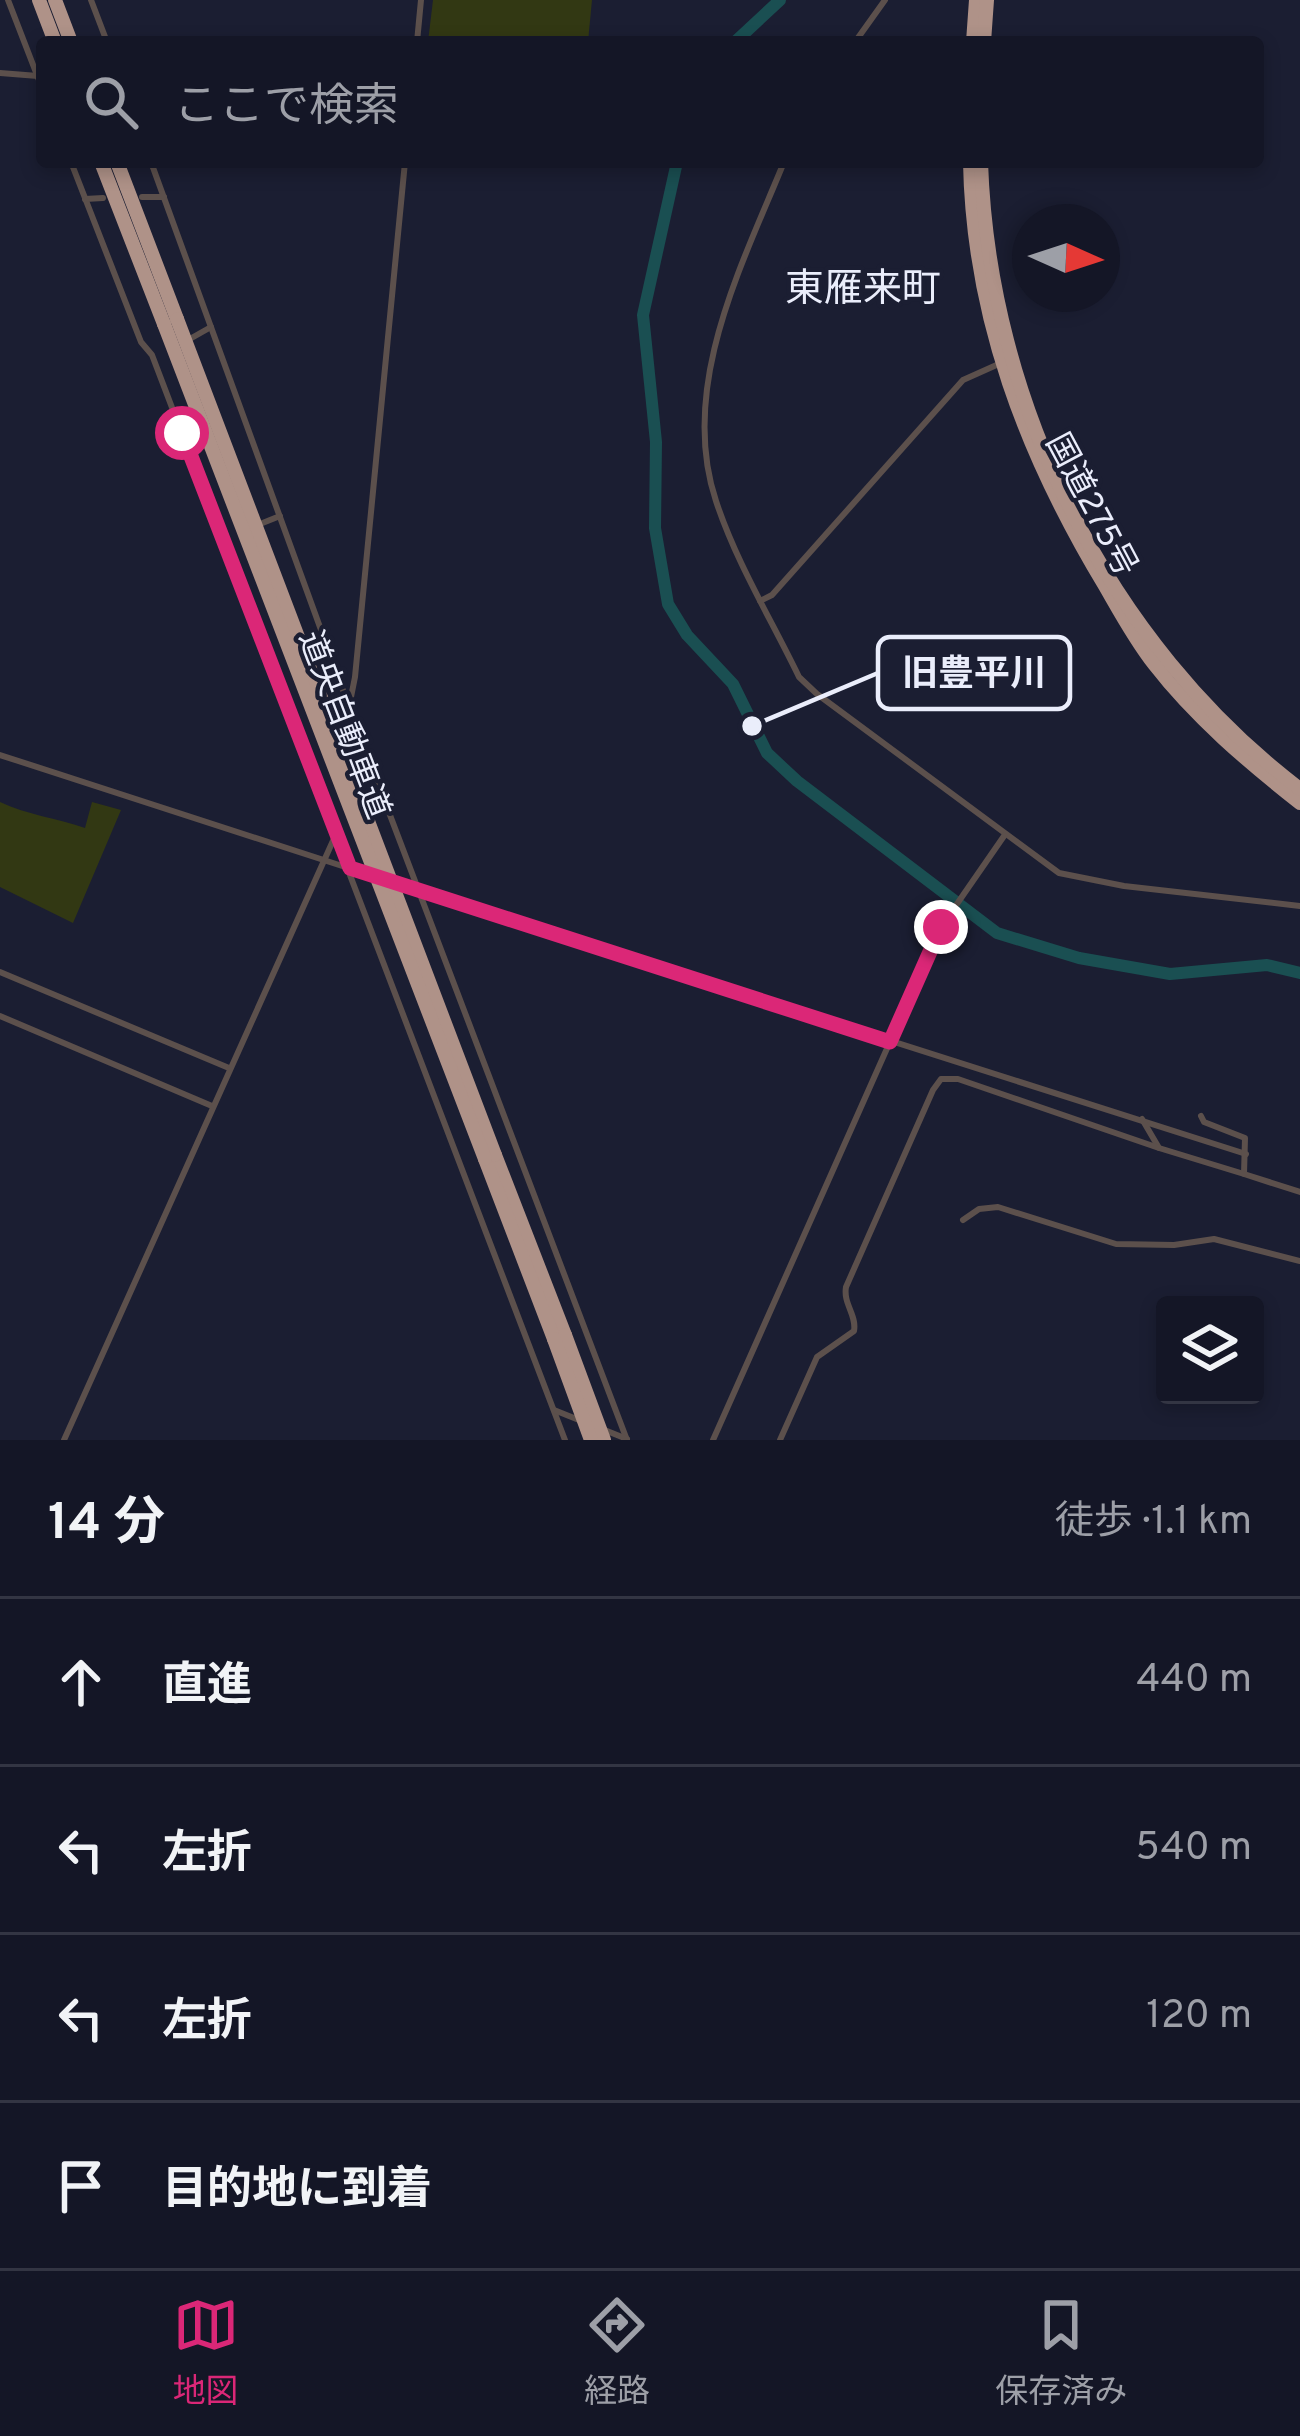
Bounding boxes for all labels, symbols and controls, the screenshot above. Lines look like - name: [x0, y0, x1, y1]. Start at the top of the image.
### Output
- search box: [36, 36, 1264, 168]
- icon: search: [78, 69, 144, 135]
- text: ここで検索: [174, 80, 399, 137]
- north arrow: [1012, 204, 1120, 312]
- district label: 東雁来町: [785, 267, 941, 316]
- route start: [155, 406, 209, 460]
- street label: 国道275号: [1034, 427, 1145, 585]
- street label: 道央自動車道: [287, 625, 397, 825]
- callout: 旧豊平川: [878, 637, 1070, 709]
- text: 旧豊平川: [902, 653, 1046, 699]
- route end: [914, 900, 968, 954]
- map controls: [1156, 1296, 1264, 1404]
- button: layers: [1156, 1296, 1264, 1404]
- text: 14 分: [48, 1493, 165, 1558]
- text: 徒歩 · 1.1 km: [1055, 1499, 1252, 1548]
- icon: ahead: [48, 1649, 114, 1715]
- text: 440 m: [1136, 1657, 1252, 1706]
- text: 直進: [162, 1659, 252, 1716]
- icon: left: [48, 1817, 114, 1883]
- text: 540 m: [1136, 1825, 1252, 1874]
- text: 左折: [162, 1827, 252, 1884]
- icon: left: [48, 1985, 114, 2051]
- text: 120 m: [1146, 1993, 1252, 2042]
- text: 左折: [162, 1995, 252, 2052]
- icon: arrive: [48, 2153, 114, 2219]
- text: 目的地に到着: [162, 2163, 432, 2220]
- tab: 地図: [173, 2292, 239, 2415]
- tab: 経路: [584, 2292, 650, 2415]
- tab: 保存済み: [995, 2292, 1127, 2415]

